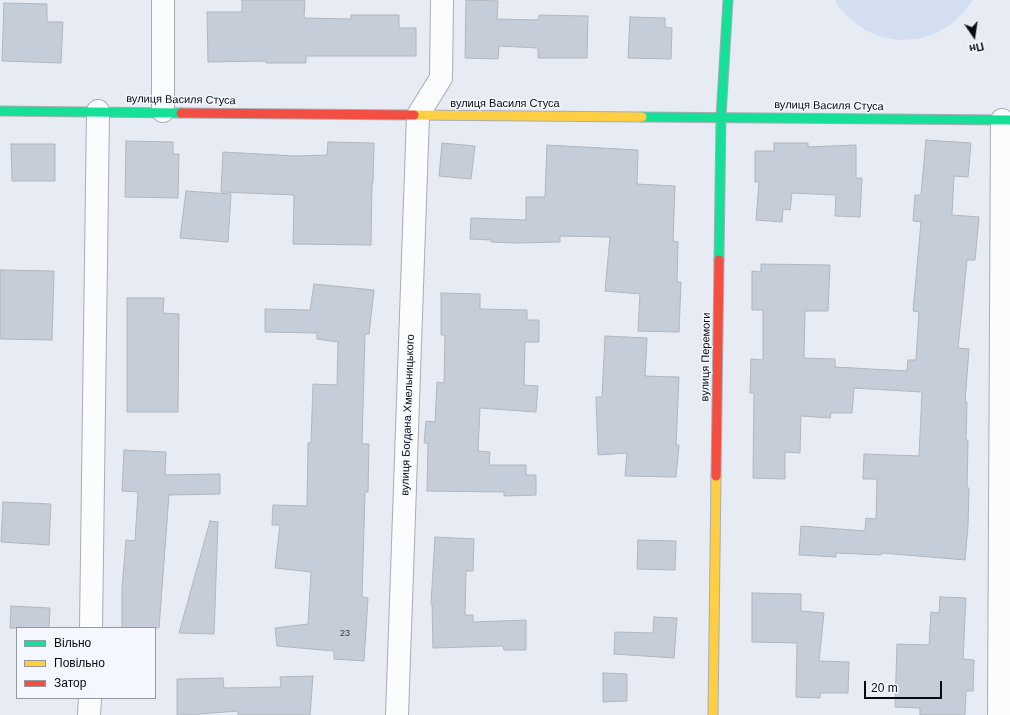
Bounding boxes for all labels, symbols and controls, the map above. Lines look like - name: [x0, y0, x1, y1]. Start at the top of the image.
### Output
- north arrow: [954, 16, 994, 56]
- text: Пн: [968, 40, 985, 55]
- street label: вулиця Василя Стуса: [126, 92, 236, 108]
- street label: вулиця Василя Стуса: [450, 97, 560, 111]
- street label: вулиця Василя Стуса: [774, 98, 884, 114]
- street label: вулиця Перемоги: [699, 312, 713, 402]
- street label: вулиця Богдана Хмельницького: [399, 334, 417, 496]
- legend: [16, 627, 156, 699]
- house number: 23: [340, 629, 350, 639]
- text: Вільно: [54, 636, 91, 650]
- text: Повільно: [54, 656, 105, 670]
- scale bar: [866, 673, 944, 699]
- text: Затор: [54, 676, 86, 690]
- text: 20 m: [871, 681, 898, 695]

